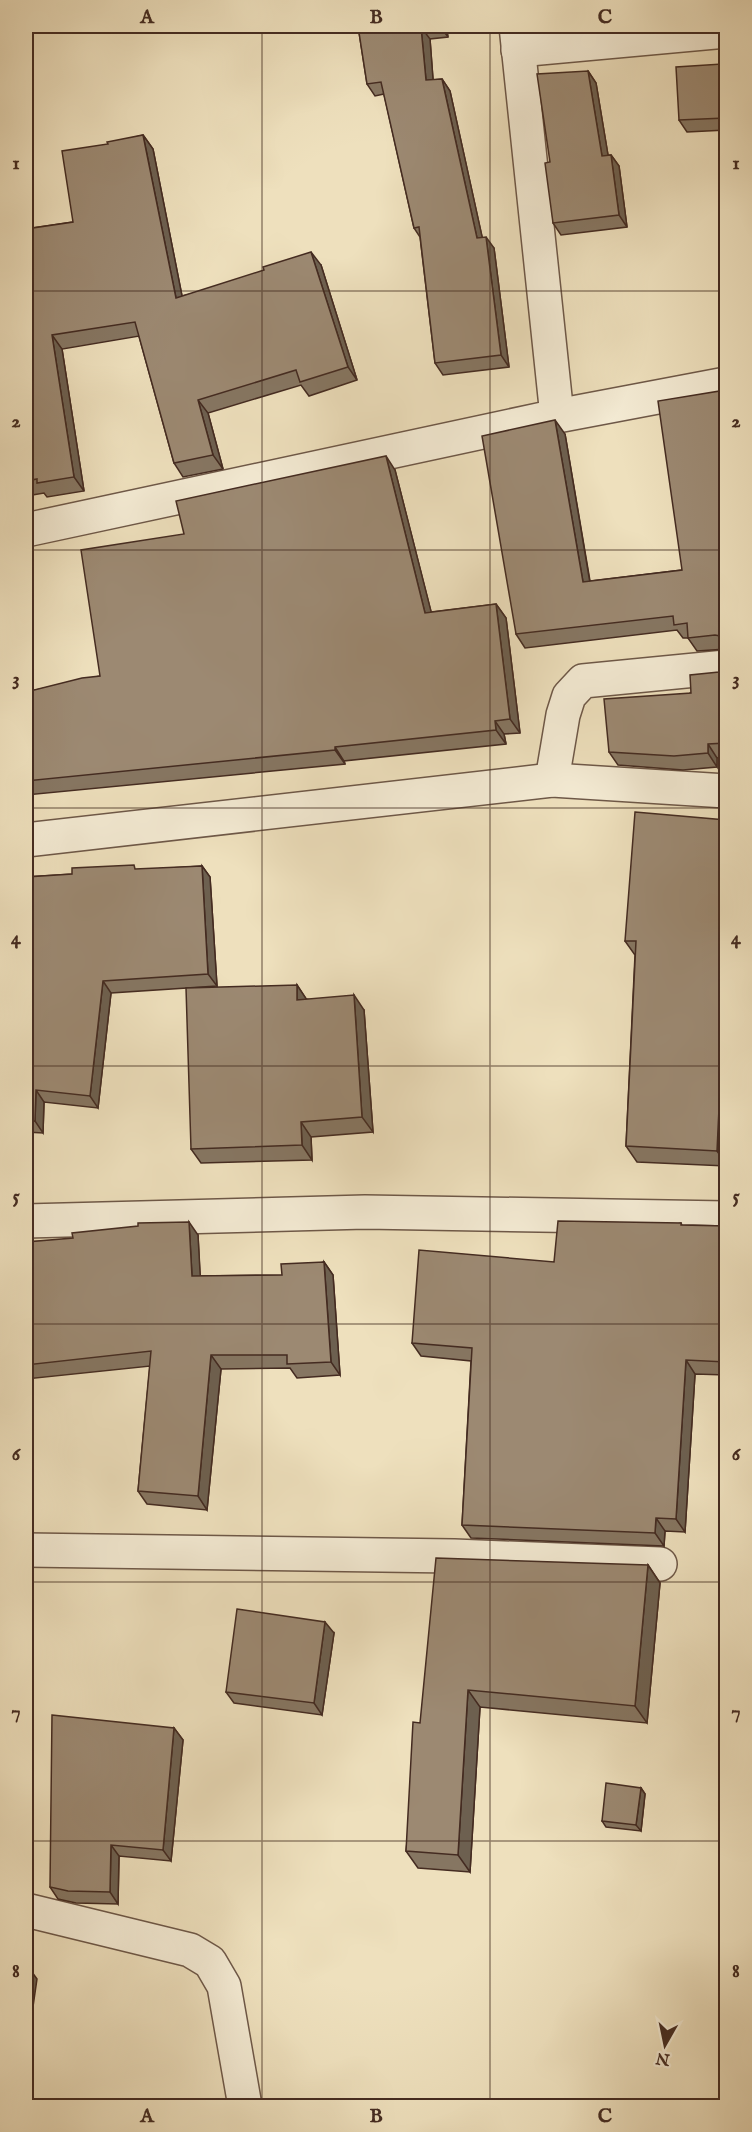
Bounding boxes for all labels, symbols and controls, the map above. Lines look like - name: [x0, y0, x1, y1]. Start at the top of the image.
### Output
- text: A: [139, 5, 155, 30]
- text: B: [369, 5, 383, 30]
- text: C: [598, 5, 612, 30]
- text: 1: [12, 151, 20, 176]
- text: 1: [732, 151, 740, 176]
- text: 2: [11, 409, 21, 434]
- text: 2: [731, 409, 741, 434]
- text: 3: [12, 667, 20, 692]
- text: 3: [732, 667, 740, 692]
- text: 4: [11, 926, 22, 951]
- text: 4: [731, 926, 742, 951]
- text: 5: [12, 1184, 20, 1209]
- text: 5: [732, 1184, 740, 1209]
- text: 6: [12, 1442, 22, 1467]
- text: 6: [732, 1442, 742, 1467]
- text: 7: [11, 1700, 21, 1725]
- text: 7: [731, 1700, 741, 1725]
- text: 8: [12, 1959, 20, 1984]
- text: 8: [732, 1959, 740, 1984]
- north arrow: [635, 2015, 695, 2075]
- text: N: [654, 2047, 672, 2069]
- text: A: [139, 2104, 155, 2129]
- text: B: [369, 2104, 383, 2129]
- text: C: [598, 2104, 612, 2129]

